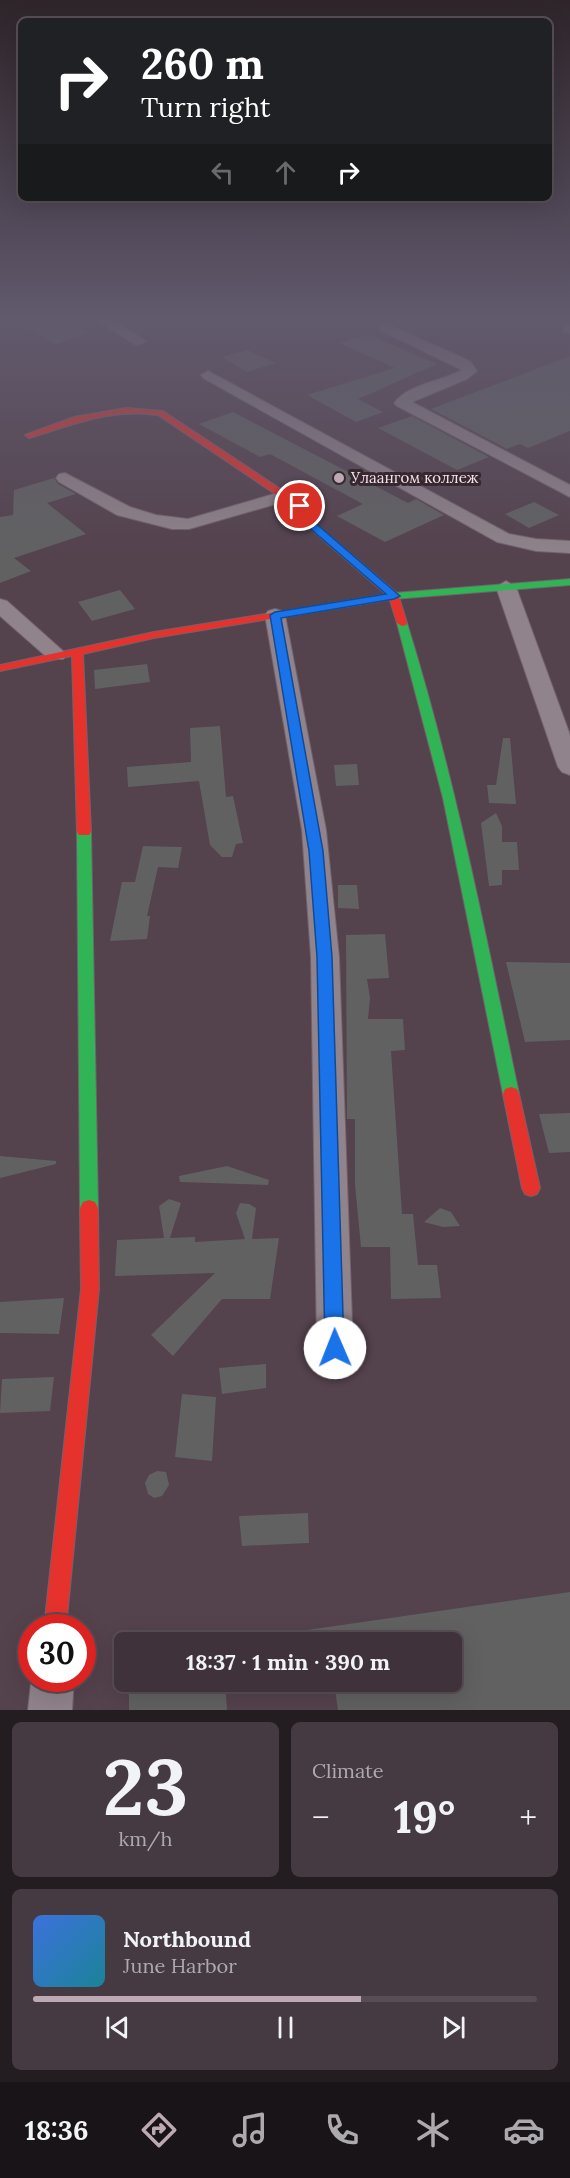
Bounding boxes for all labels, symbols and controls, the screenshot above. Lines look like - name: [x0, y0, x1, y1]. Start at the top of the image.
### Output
- text: 260 m: [141, 37, 264, 91]
- icon: right: [42, 42, 120, 120]
- text: Turn right: [141, 90, 270, 124]
- icon: left: [206, 156, 239, 189]
- icon: ahead: [269, 156, 302, 189]
- icon: right: [332, 156, 365, 189]
- place label: Улаангом коллеж: [350, 468, 479, 487]
- marker: Улаангом коллеж: [332, 471, 346, 485]
- pin: [274, 480, 325, 531]
- icon: arrive: [283, 489, 316, 522]
- position arrow: [303, 1316, 367, 1380]
- speed limit sign: 30: [18, 1614, 96, 1692]
- text: 18:37 · 1 min · 390 m: [186, 1648, 390, 1676]
- text: 23: [103, 1737, 188, 1836]
- text: Climate: [312, 1758, 384, 1783]
- text: 19°: [394, 1788, 455, 1845]
- text: −: [312, 1796, 330, 1838]
- text: +: [519, 1796, 537, 1838]
- text: km/h: [118, 1826, 173, 1851]
- text: Northbound: [123, 1925, 251, 1953]
- text: June Harbor: [123, 1953, 237, 1978]
- icon: previous: [101, 2011, 134, 2044]
- icon: pause: [269, 2011, 302, 2044]
- icon: next: [437, 2011, 470, 2044]
- icon: directions: [138, 2109, 180, 2151]
- icon: music: [229, 2109, 271, 2151]
- icon: phone: [321, 2109, 363, 2151]
- icon: climate: [412, 2109, 454, 2151]
- icon: car: [503, 2109, 545, 2151]
- text: 18:36: [25, 2113, 88, 2147]

